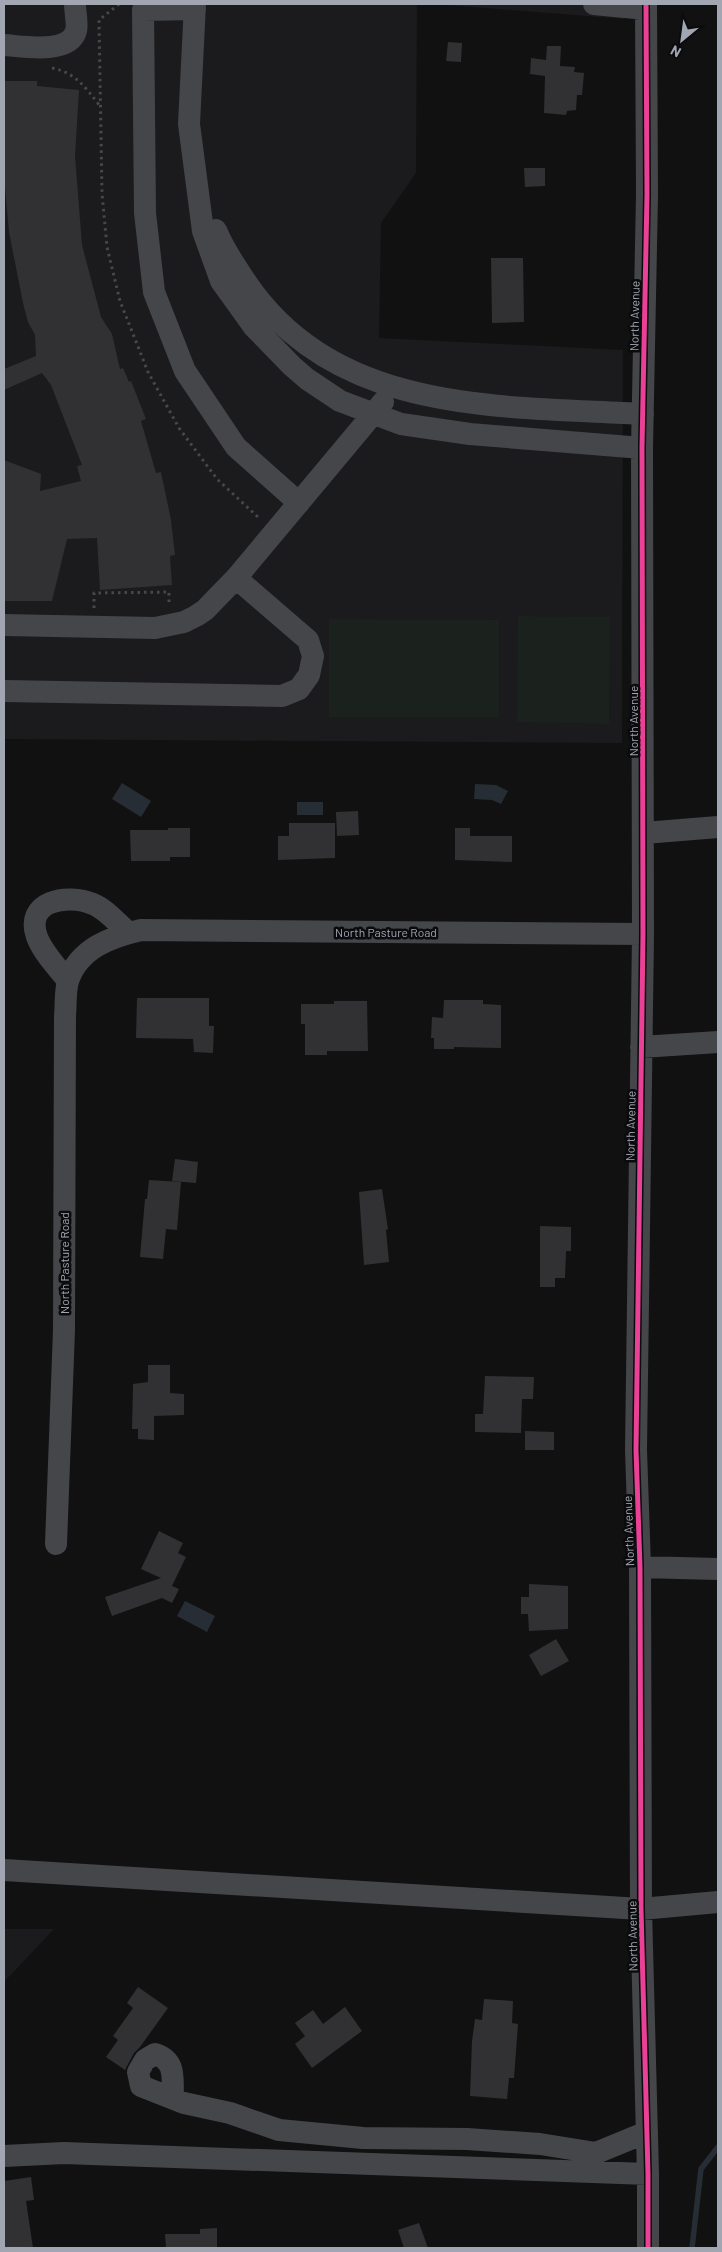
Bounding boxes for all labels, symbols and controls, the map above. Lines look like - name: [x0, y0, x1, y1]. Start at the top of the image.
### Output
- north arrow: [657, 15, 707, 65]
- text: N: [667, 42, 684, 61]
- street label: North Avenue: [626, 281, 642, 351]
- street label: North Avenue: [626, 686, 640, 756]
- street label: North Pasture Road: [335, 925, 437, 939]
- street label: North Avenue: [622, 1091, 638, 1161]
- street label: North Pasture Road: [57, 1212, 71, 1314]
- street label: North Avenue: [620, 1495, 636, 1567]
- street label: North Avenue: [624, 1901, 640, 1971]

